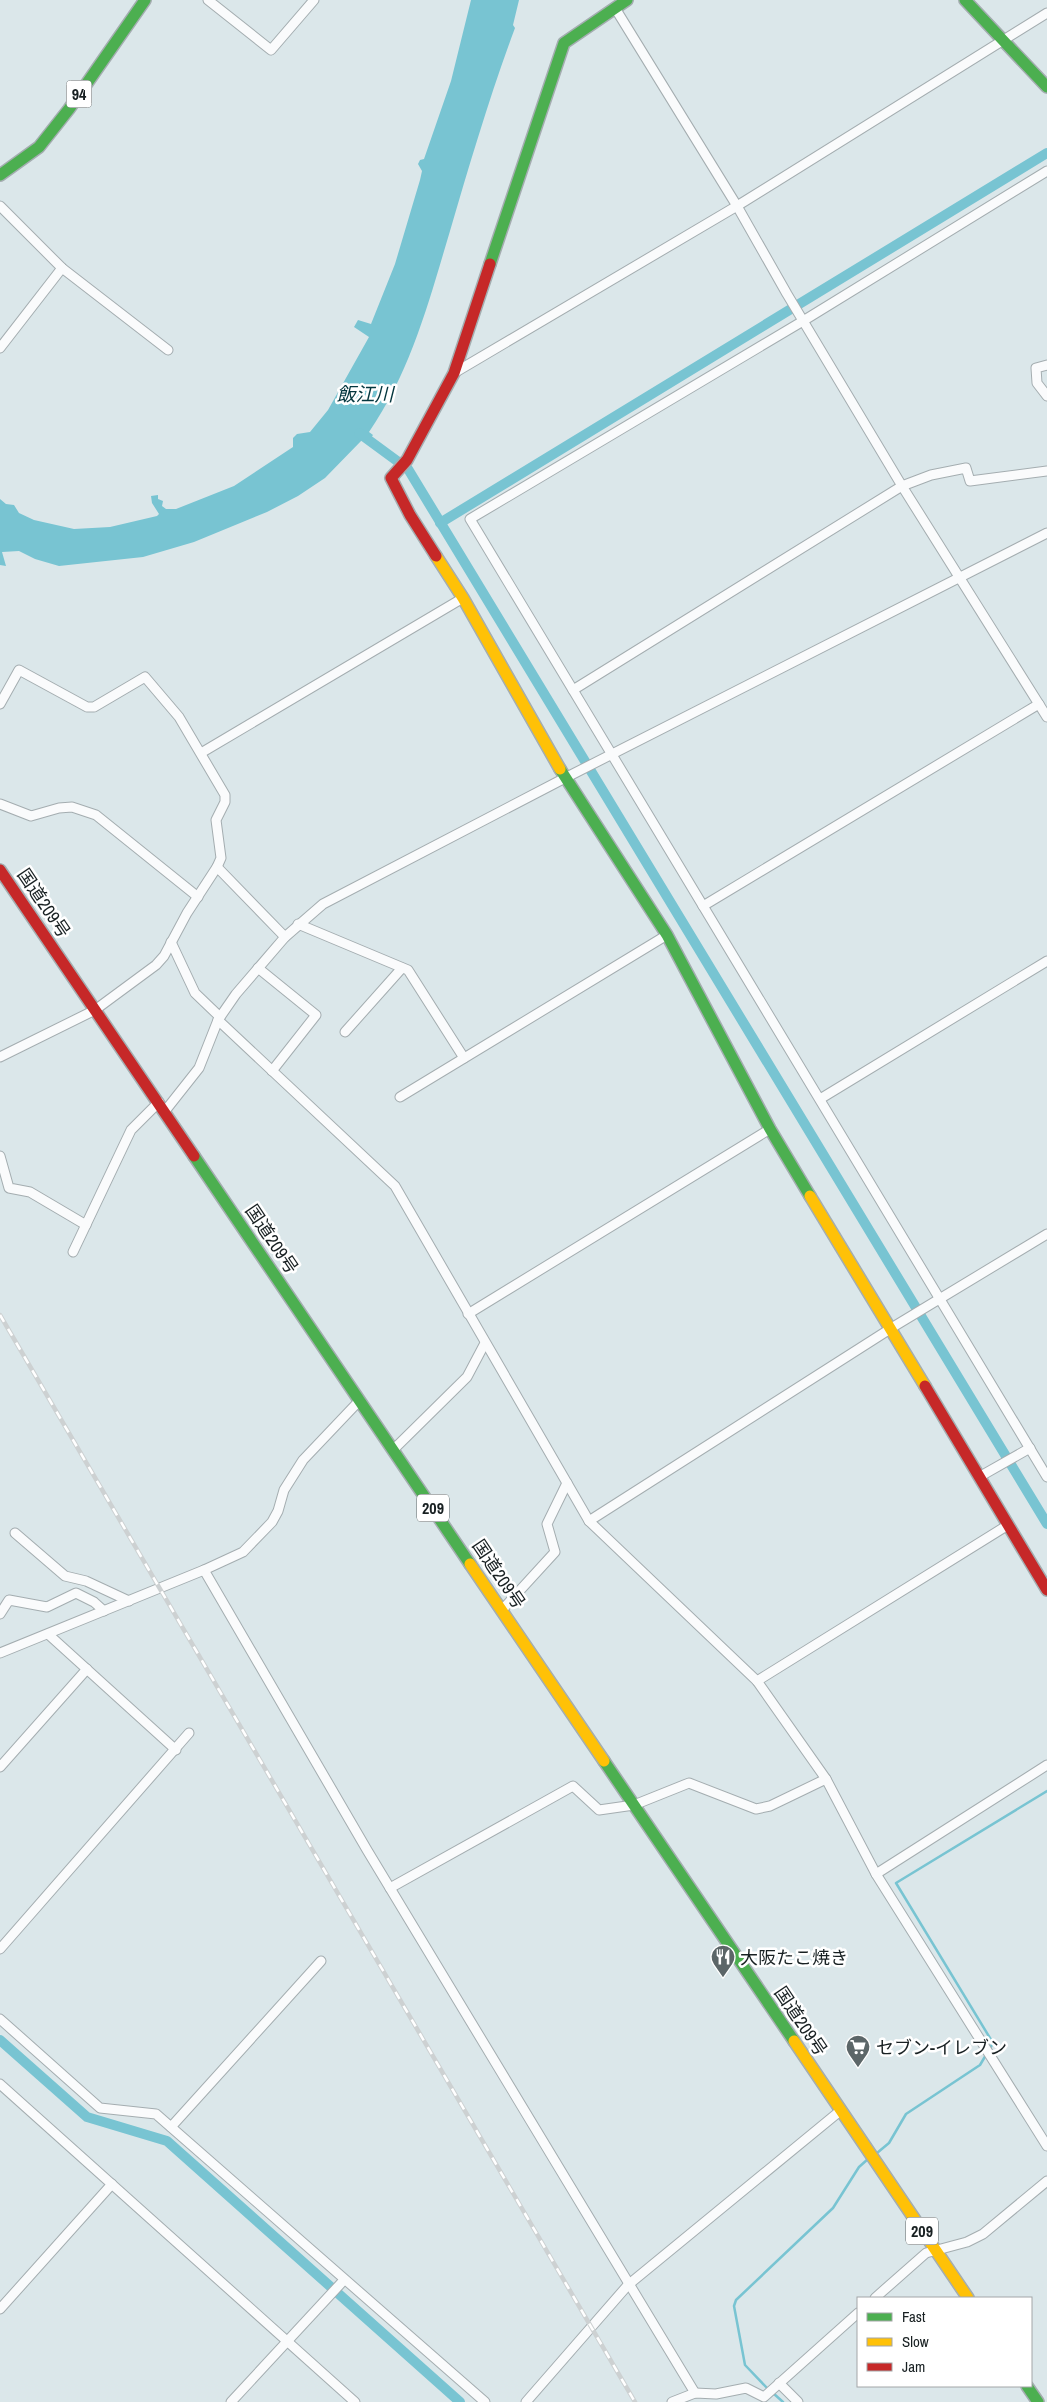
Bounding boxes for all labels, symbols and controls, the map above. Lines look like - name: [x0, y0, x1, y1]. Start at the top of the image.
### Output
- road number: 94: [66, 80, 92, 108]
- water label: 飯江川: [336, 381, 395, 407]
- street label: 国道209号: [12, 863, 76, 943]
- street label: 国道209号: [240, 1199, 304, 1279]
- road number: 209: [417, 1495, 449, 1522]
- street label: 国道209号: [467, 1534, 531, 1614]
- restaurant icon: 大阪たこ焼き: [710, 1944, 736, 1978]
- place label: 大阪たこ焼き: [740, 1945, 848, 1970]
- street label: 国道209号: [769, 1981, 833, 2061]
- supermarket icon: セブン-イレブン: [845, 2034, 871, 2068]
- place label: セブン-イレブン: [876, 2035, 1007, 2060]
- road number: 209: [906, 2218, 938, 2244]
- legend: [857, 2297, 1032, 2387]
- text: Fast: [902, 2306, 926, 2327]
- text: Slow: [902, 2331, 929, 2352]
- text: Jam: [902, 2356, 925, 2377]

